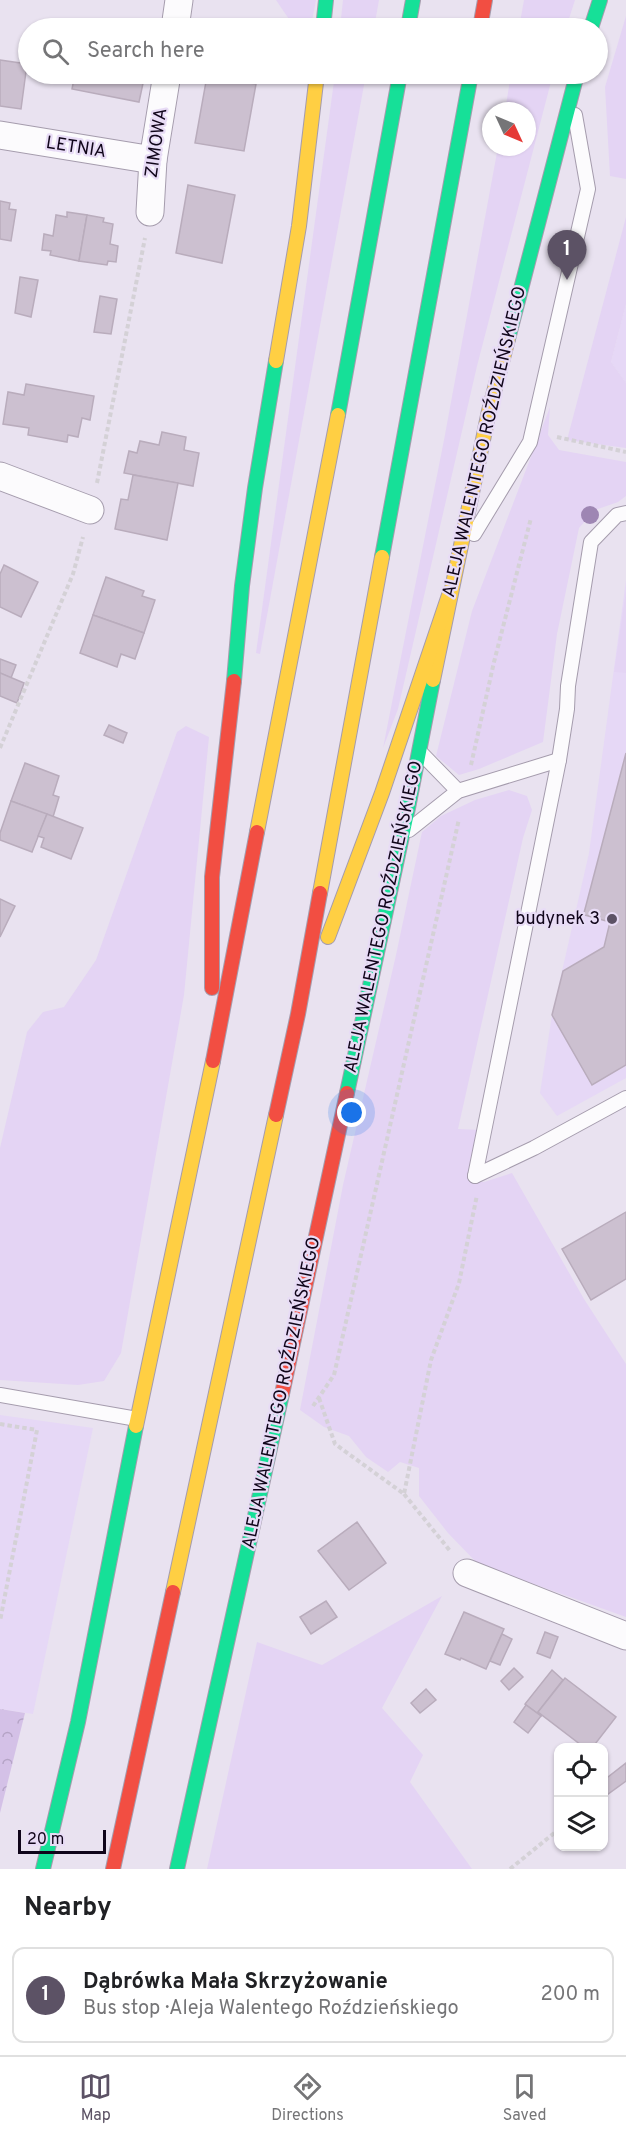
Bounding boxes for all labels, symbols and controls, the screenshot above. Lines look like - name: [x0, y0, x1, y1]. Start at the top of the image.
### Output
- search box: [18, 18, 608, 84]
- icon: search: [39, 35, 72, 68]
- text: Search here: [87, 38, 205, 65]
- north arrow: [482, 102, 536, 156]
- street label: ZIMOWA: [141, 107, 173, 179]
- street label: LETNIA: [44, 132, 108, 164]
- pin: 1: [548, 230, 586, 280]
- street label: ALEJA WALENTEGO ROŹDZIEŃSKIEGO: [436, 284, 532, 600]
- street label: ALEJA WALENTEGO ROŹDZIEŃSKIEGO: [338, 758, 428, 1075]
- place label: budynek 3: [515, 908, 600, 931]
- marker: budynek 3: [605, 912, 619, 926]
- your location: [337, 1098, 366, 1127]
- street label: ALEJA WALENTEGO ROŹDZIEŃSKIEGO: [236, 1234, 326, 1551]
- map controls: [554, 1743, 608, 1851]
- button: locate: [554, 1743, 608, 1797]
- button: layers: [554, 1797, 608, 1851]
- scale bar: [18, 1827, 106, 1854]
- text: 20 m: [27, 1830, 64, 1850]
- text: Nearby: [24, 1892, 112, 1925]
- text: Dąbrówka Mała Skrzyżowanie: [83, 1969, 388, 1996]
- text: 1: [42, 1982, 50, 2008]
- text: 200 m: [541, 1982, 600, 2008]
- text: Bus stop · Aleja Walentego Roździeńskiego: [83, 1996, 459, 2022]
- tab: Map: [79, 2070, 112, 2126]
- tab: Directions: [271, 2070, 344, 2126]
- tab: Saved: [503, 2070, 547, 2126]

